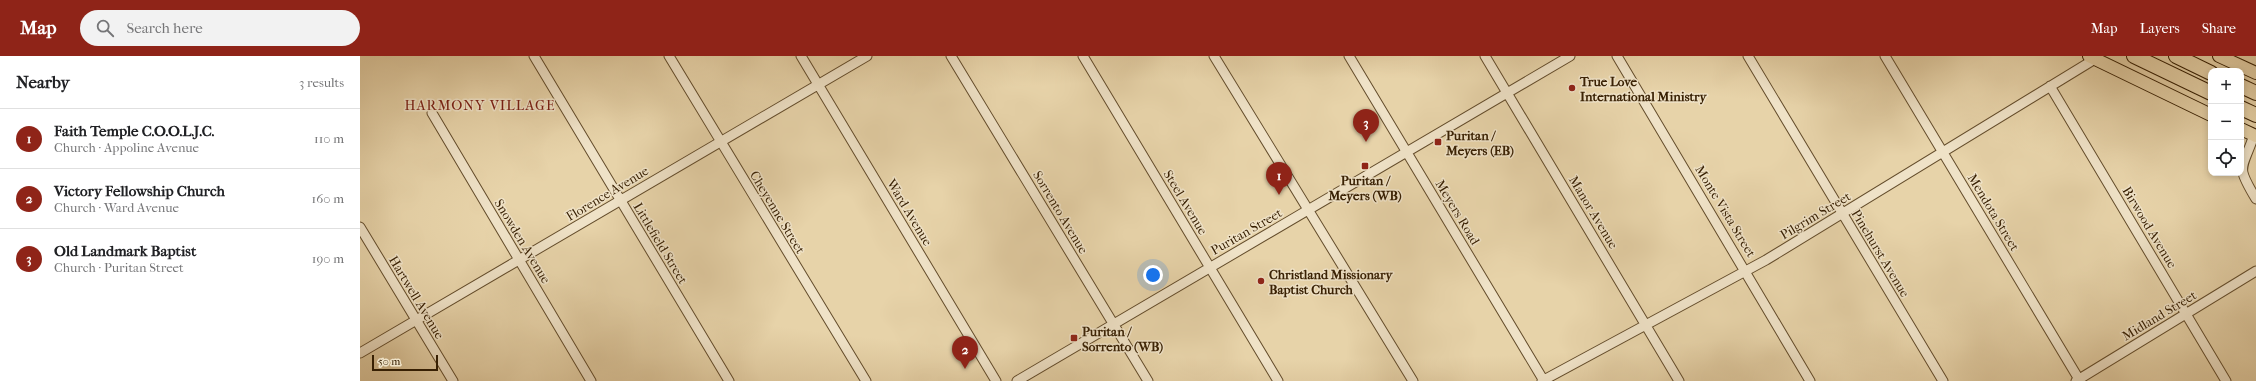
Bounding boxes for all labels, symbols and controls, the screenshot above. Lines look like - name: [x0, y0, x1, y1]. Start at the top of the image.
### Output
- search box: [80, 10, 360, 46]
- text: Map: [20, 17, 56, 39]
- icon: search: [94, 17, 116, 39]
- text: Search here: [126, 19, 203, 37]
- text: Map: [2091, 20, 2118, 37]
- text: Layers: [2140, 20, 2180, 37]
- text: Share: [2202, 20, 2236, 37]
- map controls: [2208, 68, 2244, 176]
- button: +: [2208, 68, 2244, 104]
- text: Nearby: [16, 72, 70, 92]
- place label: True Love International Ministry: [1579, 74, 1708, 105]
- text: 3 results: [299, 75, 344, 90]
- marker: True Love International Ministry: [1567, 83, 1577, 93]
- district label: HARMONY VILLAGE: [404, 97, 556, 114]
- button: −: [2208, 104, 2244, 140]
- pin: 3: [1353, 109, 1379, 142]
- text: Faith Temple C.O.O.L.J.C.: [54, 122, 215, 140]
- place label: Puritan / Meyers (EB): [1445, 128, 1514, 159]
- text: 1: [27, 131, 31, 146]
- text: 110 m: [314, 131, 344, 146]
- marker: Puritan / Meyers (EB): [1433, 137, 1443, 147]
- text: Church · Appoline Avenue: [54, 140, 199, 155]
- button: locate: [2208, 140, 2244, 176]
- marker: Puritan / Meyers (WB): [1360, 161, 1370, 171]
- pin: 1: [1266, 162, 1292, 195]
- street label: Florence Avenue: [563, 163, 652, 224]
- street label: Monte Vista Street: [1692, 163, 1759, 260]
- street label: Steel Avenue: [1160, 167, 1211, 238]
- street label: Cheyenne Street: [747, 168, 808, 257]
- street label: Sorrento Avenue: [1030, 168, 1092, 257]
- street label: Mendota Street: [1965, 171, 2023, 254]
- place label: Puritan / Meyers (WB): [1327, 173, 1402, 204]
- street label: Manor Avenue: [1566, 173, 1621, 252]
- street label: Ward Avenue: [883, 175, 936, 249]
- street label: Meyers Road: [1432, 177, 1483, 248]
- text: Victory Fellowship Church: [54, 182, 225, 200]
- street label: Birwood Avenue: [2119, 184, 2180, 271]
- street label: Pilgrim Street: [1777, 188, 1854, 242]
- text: 2: [26, 191, 32, 206]
- text: 160 m: [312, 191, 344, 206]
- street label: Snowden Avenue: [492, 196, 554, 287]
- text: Church · Ward Avenue: [54, 200, 179, 215]
- street label: Littlefield Street: [630, 200, 691, 287]
- street label: Puritan Street: [1208, 205, 1285, 258]
- street label: Pinehurst Avenue: [1848, 207, 1913, 300]
- text: Old Landmark Baptist: [54, 242, 196, 260]
- text: 3: [26, 251, 32, 266]
- text: 190 m: [312, 251, 344, 266]
- street label: Hartwell Avenue: [386, 253, 448, 342]
- text: Church · Puritan Street: [54, 260, 184, 275]
- your location: [1143, 265, 1163, 285]
- place label: Christland Missionary Baptist Church: [1269, 267, 1393, 298]
- marker: Christland Missionary Baptist Church: [1256, 276, 1266, 286]
- street label: Midland Street: [2119, 287, 2199, 343]
- place label: Puritan / Sorrento (WB): [1082, 324, 1164, 354]
- marker: Puritan / Sorrento (WB): [1069, 333, 1079, 343]
- pin: 2: [952, 336, 978, 369]
- scale bar: [372, 353, 438, 372]
- text: 50 m: [378, 355, 400, 368]

